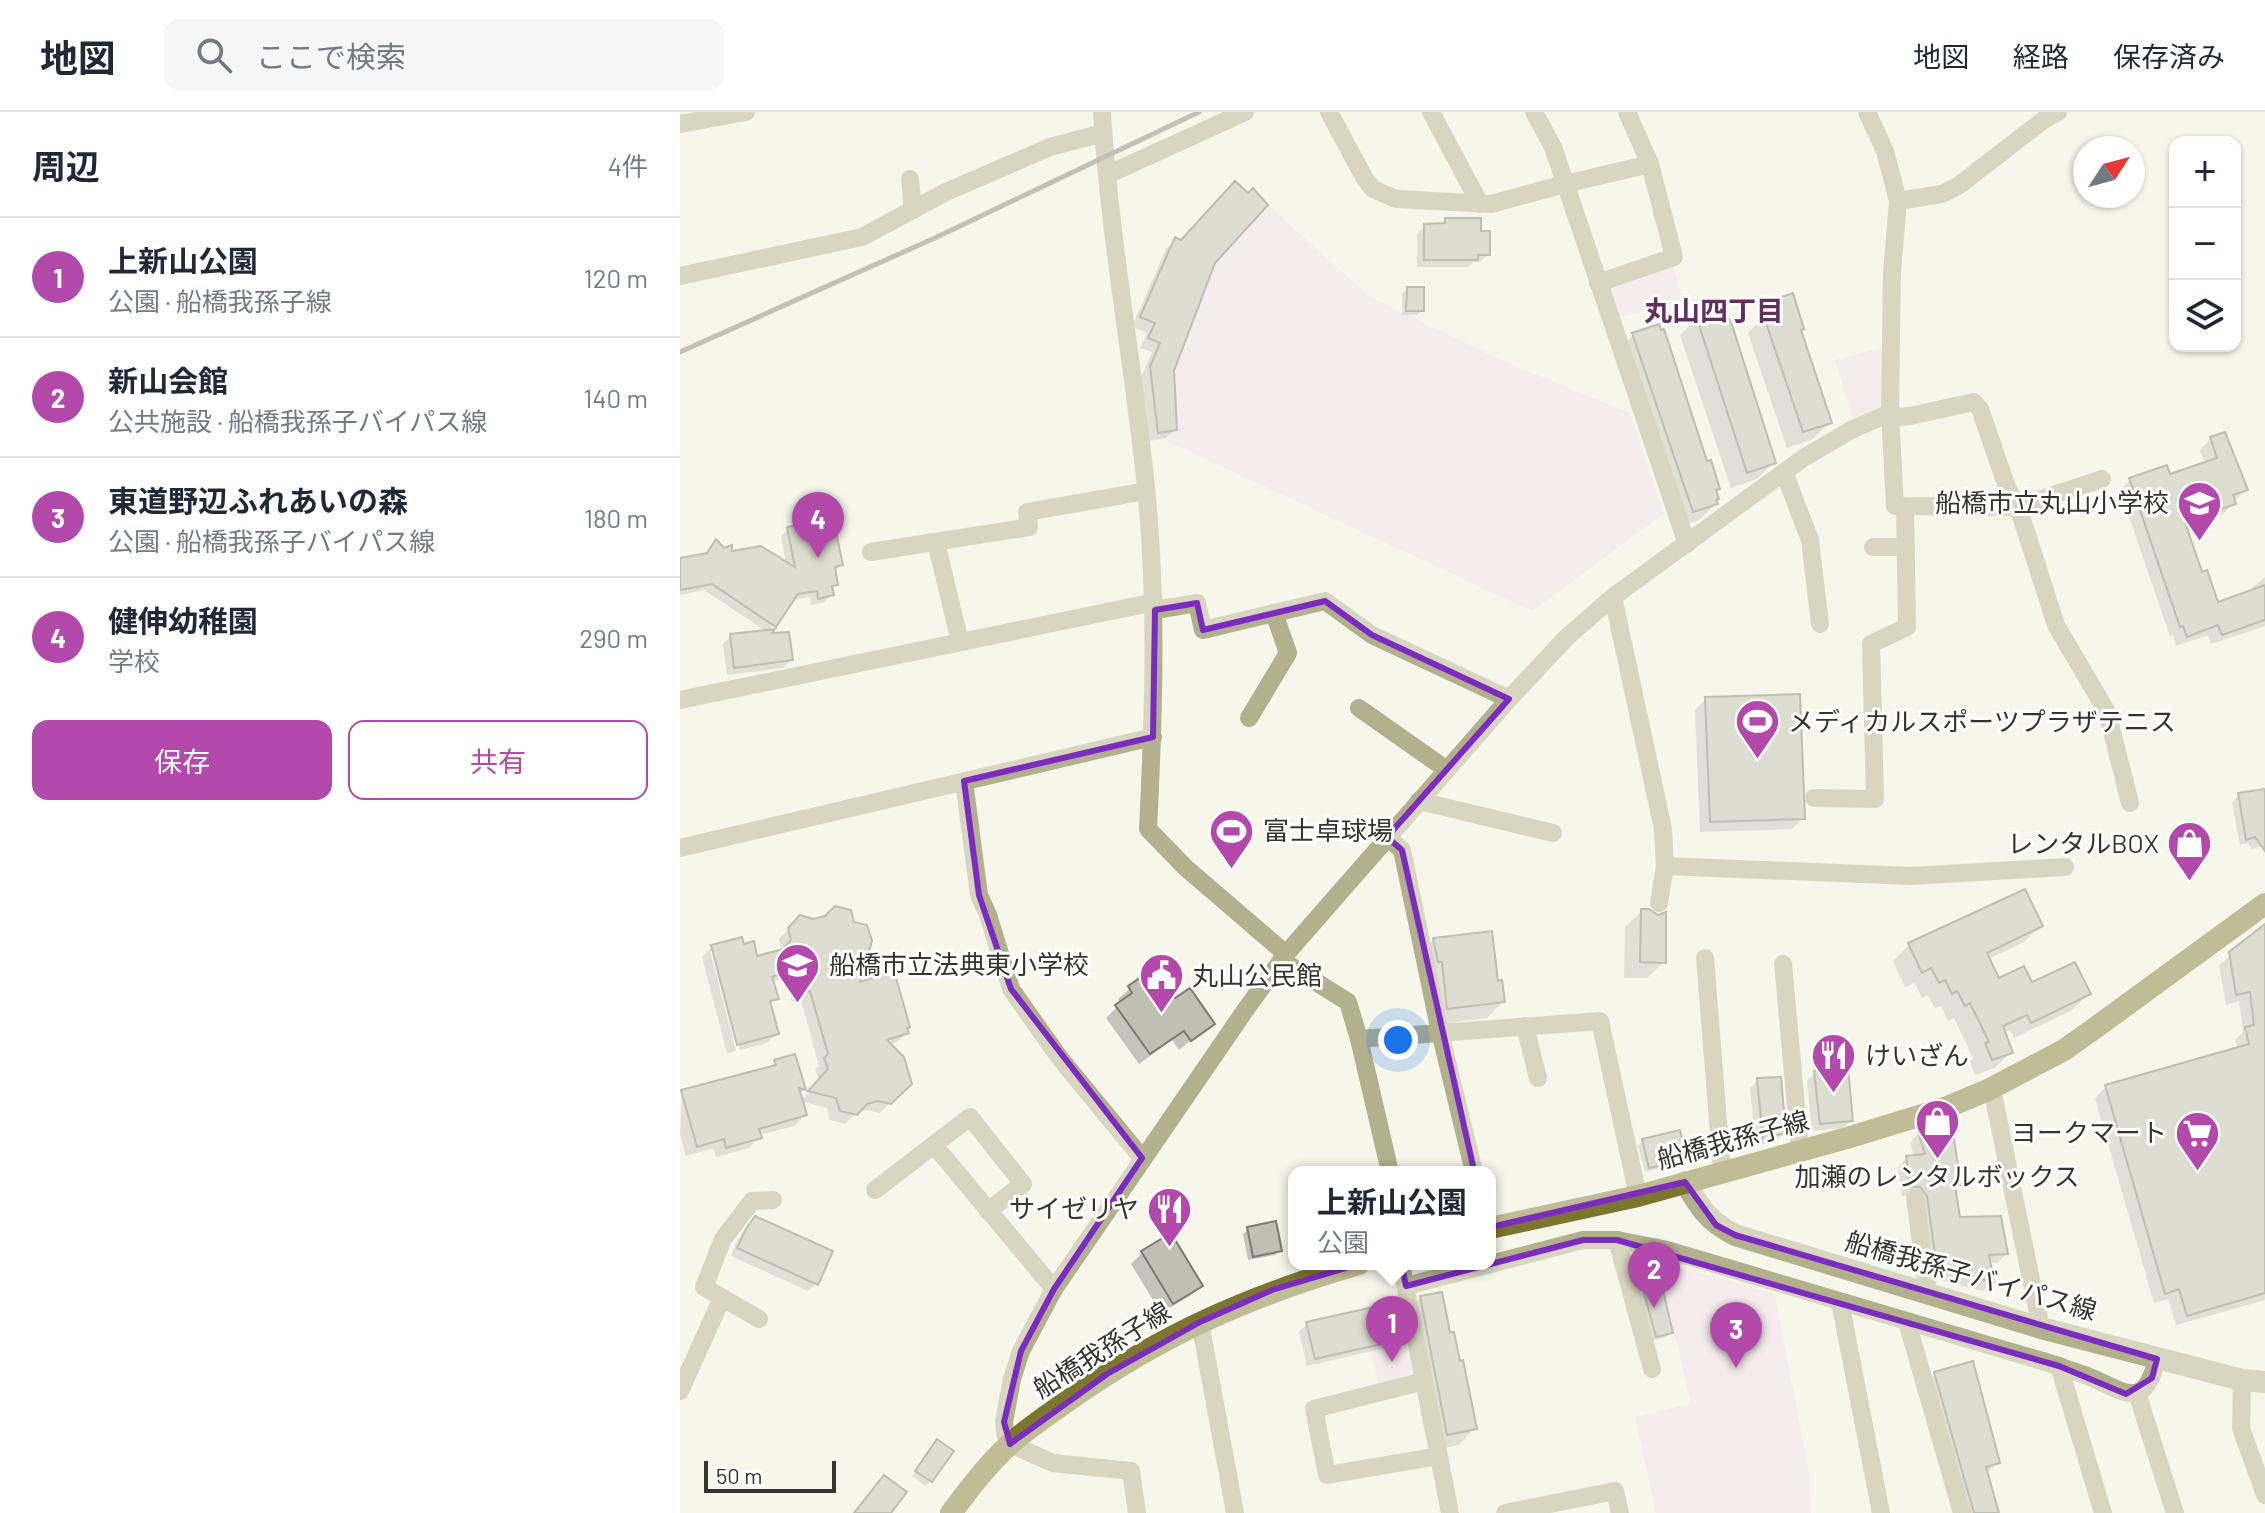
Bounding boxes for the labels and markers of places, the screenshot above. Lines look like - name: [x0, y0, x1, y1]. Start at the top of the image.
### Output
- school or university icon: 船橋市立丸山小学校: [2176, 479, 2224, 542]
- place label: 船橋市立丸山小学校: [1935, 486, 2169, 517]
- pin: 4: [792, 492, 844, 558]
- sports icon: メディカルスポーツプラザテニス: [1733, 698, 1781, 761]
- place label: メディカルスポーツプラザテニス: [1788, 705, 2176, 736]
- sports icon: 富士卓球場: [1208, 807, 1256, 870]
- place label: 富士卓球場: [1263, 814, 1393, 845]
- shop icon: レンタルBOX: [2166, 820, 2214, 883]
- place label: レンタルBOX: [2007, 827, 2159, 858]
- school or university icon: 船橋市立法典東小学校: [774, 941, 822, 1004]
- place label: 船橋市立法典東小学校: [829, 948, 1089, 979]
- public building icon: 丸山公民館: [1137, 952, 1185, 1015]
- place label: 丸山公民館: [1192, 959, 1322, 990]
- restaurant icon: けいざん: [1810, 1032, 1858, 1095]
- place label: けいざん: [1865, 1039, 1969, 1070]
- shop icon: 加瀬のレンタルボックス: [1913, 1098, 1961, 1161]
- supermarket icon: ヨークマート: [2174, 1109, 2222, 1172]
- place label: ヨークマート: [2011, 1116, 2167, 1147]
- place label: 加瀬のレンタルボックス: [1794, 1160, 2080, 1191]
- restaurant icon: サイゼリヤ: [1146, 1185, 1194, 1248]
- place label: サイゼリヤ: [1009, 1192, 1139, 1223]
- pin: 2: [1628, 1242, 1680, 1308]
- pin: 1: [1366, 1296, 1418, 1362]
- pin: 3: [1710, 1302, 1762, 1368]

